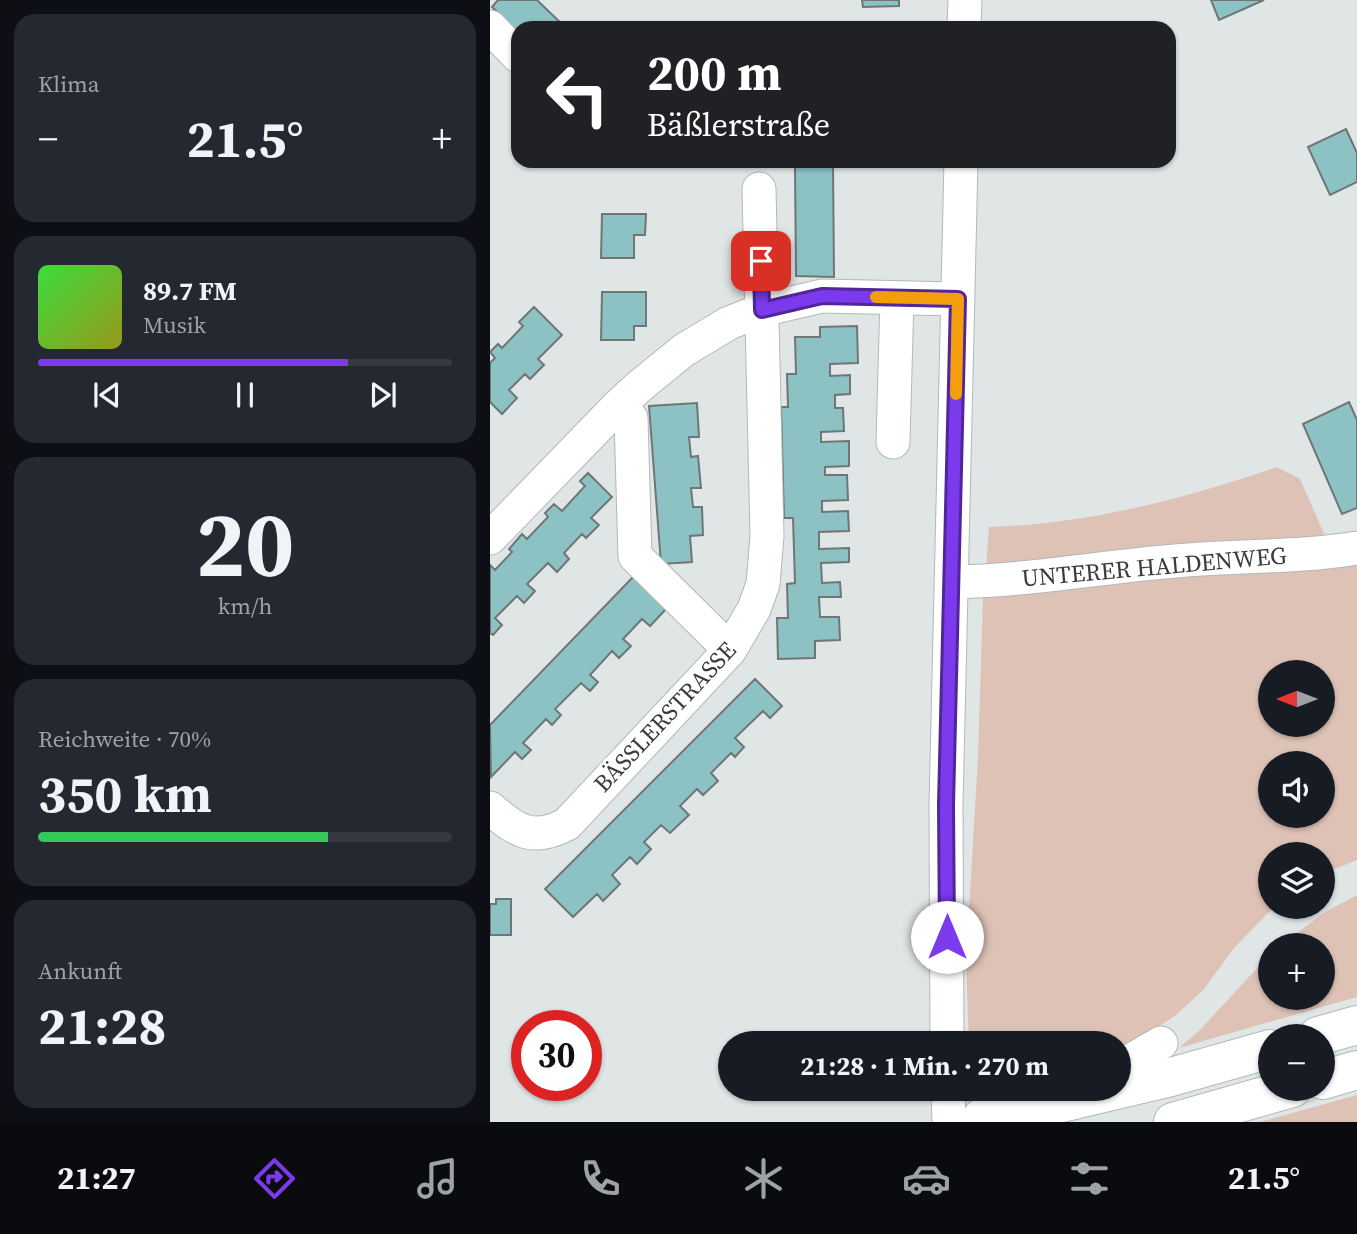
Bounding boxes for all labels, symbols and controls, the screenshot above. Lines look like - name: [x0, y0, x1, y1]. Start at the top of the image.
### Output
- text: 200 m: [647, 39, 782, 106]
- icon: left: [532, 49, 623, 140]
- text: Klima: [38, 68, 99, 100]
- text: 21.5°: [186, 103, 304, 174]
- text: Bäßlerstraße: [647, 103, 830, 147]
- text: −: [38, 113, 58, 165]
- text: +: [432, 113, 452, 165]
- pin: [731, 231, 791, 291]
- icon: arrive: [742, 242, 780, 280]
- text: 89.7 FM: [143, 273, 237, 309]
- text: Musik: [143, 309, 206, 341]
- icon: previous: [88, 376, 126, 414]
- icon: pause: [226, 376, 264, 414]
- icon: next: [364, 376, 402, 414]
- text: 20: [196, 482, 294, 606]
- street label: UNTERER HALDENWEG: [1020, 538, 1288, 595]
- text: km/h: [218, 590, 272, 622]
- street label: BÄSSLERSTRASSE: [586, 634, 743, 799]
- north arrow: [1258, 660, 1335, 737]
- map controls: [1258, 660, 1335, 1101]
- text: Reichweite · 70%: [38, 723, 211, 755]
- button: sound: [1258, 751, 1335, 828]
- text: 350 km: [38, 758, 212, 829]
- button: layers: [1258, 842, 1335, 919]
- position arrow: [910, 900, 984, 974]
- button: +: [1258, 933, 1335, 1010]
- text: Ankunft: [38, 955, 122, 987]
- text: 21:28: [38, 990, 166, 1061]
- speed limit sign: 30: [511, 1010, 602, 1101]
- button: −: [1258, 1024, 1335, 1101]
- text: 21:28 · 1 Min. · 270 m: [800, 1048, 1049, 1084]
- icon: directions: [250, 1154, 299, 1203]
- icon: music: [413, 1154, 462, 1203]
- icon: phone: [576, 1154, 625, 1203]
- icon: climate: [739, 1154, 788, 1203]
- icon: car: [902, 1154, 951, 1203]
- icon: filters: [1065, 1154, 1114, 1203]
- text: 21:27: [57, 1156, 136, 1200]
- text: 21.5°: [1228, 1156, 1300, 1200]

